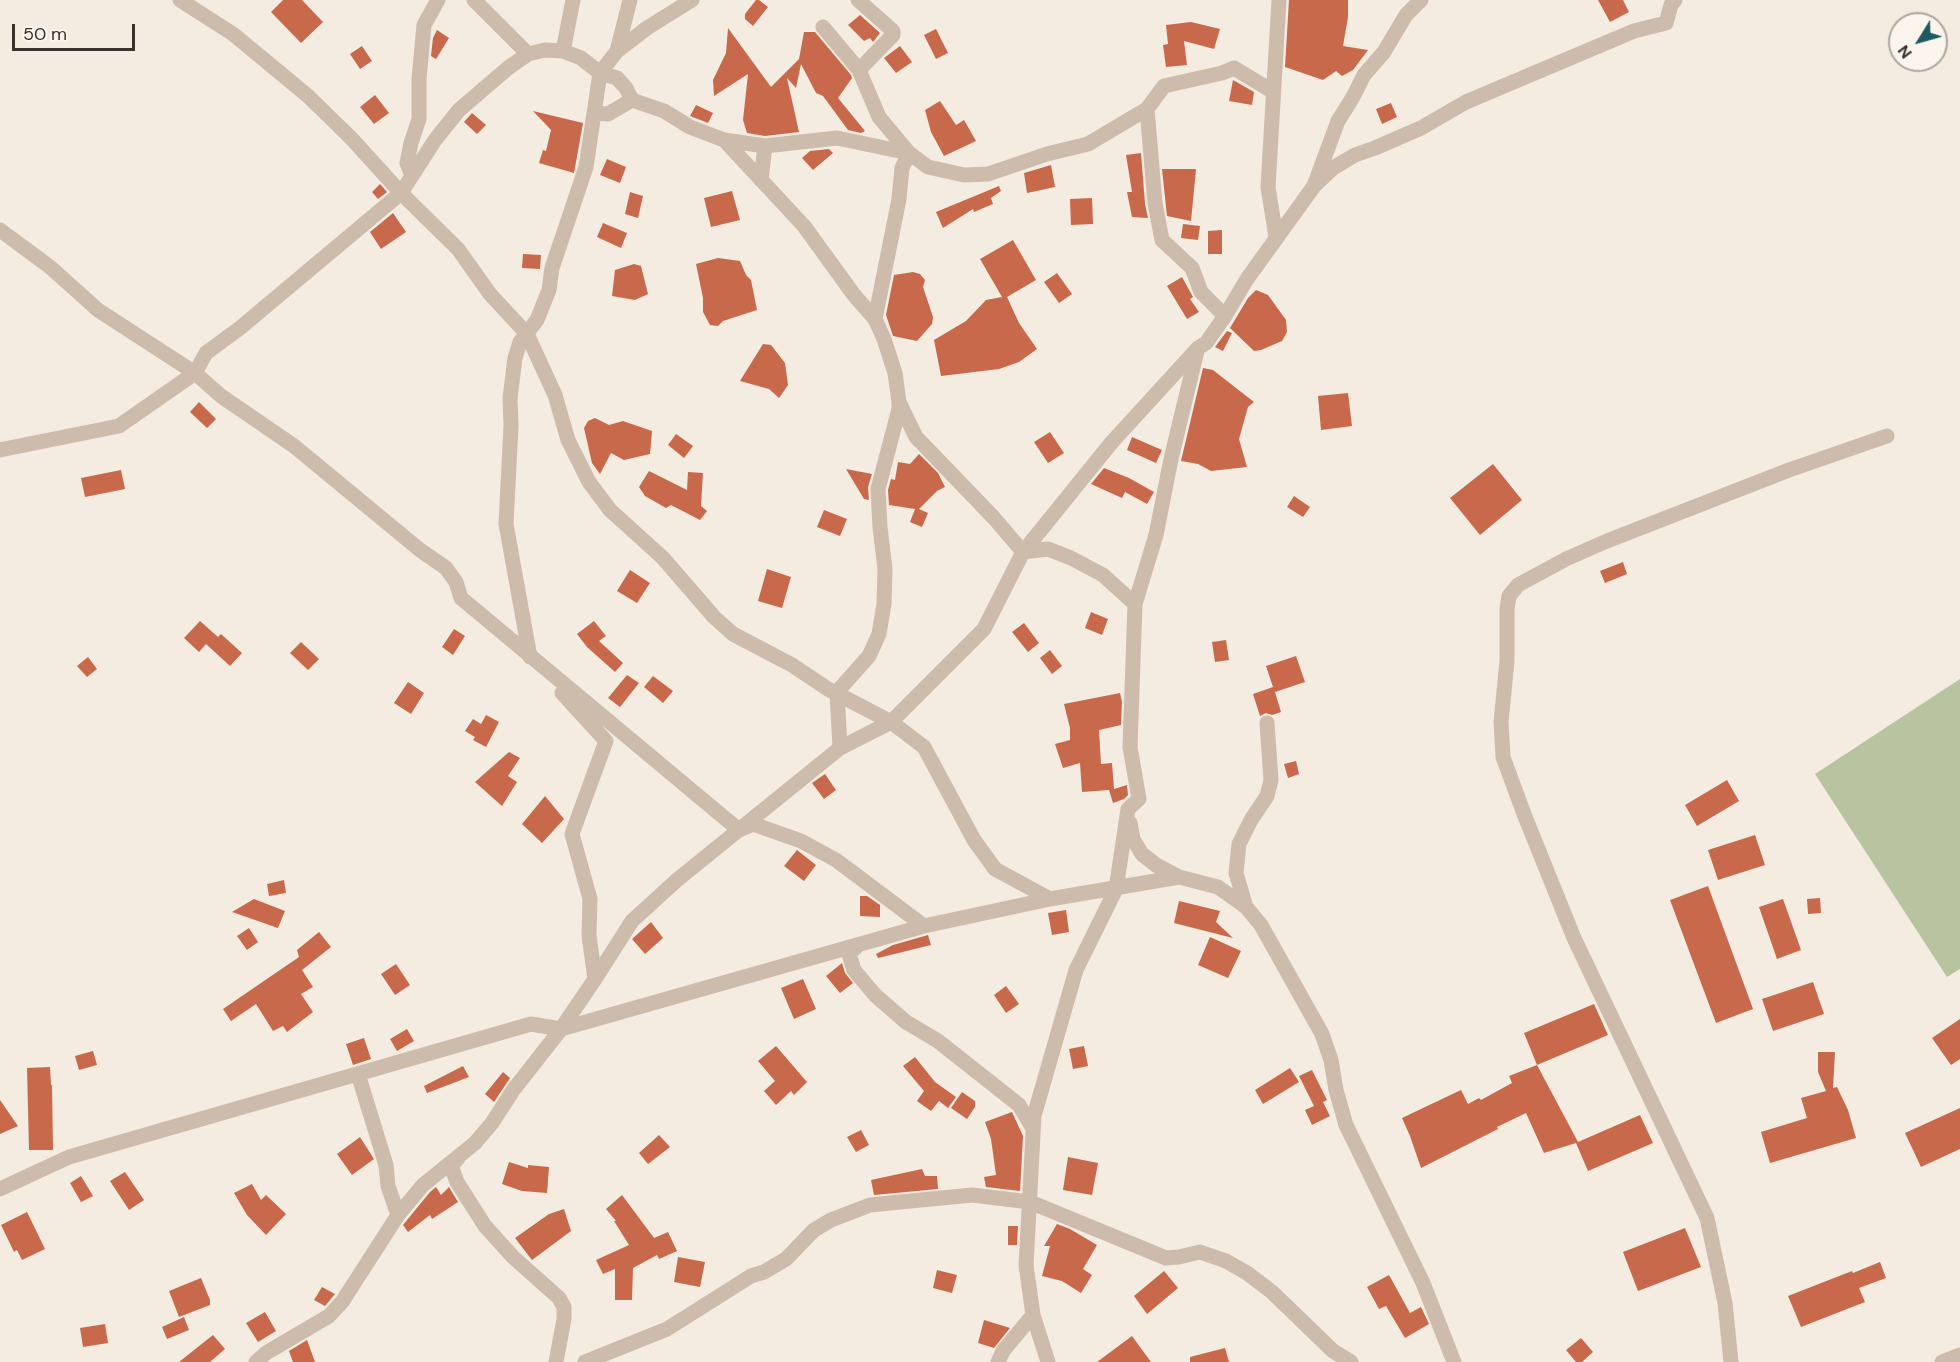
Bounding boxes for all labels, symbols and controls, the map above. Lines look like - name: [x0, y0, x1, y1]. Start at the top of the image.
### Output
- scale bar: [15, 12, 138, 50]
- north arrow: [1888, 12, 1948, 72]
- text: 50 m: [23, 22, 67, 46]
- text: N: [1893, 41, 1917, 63]

